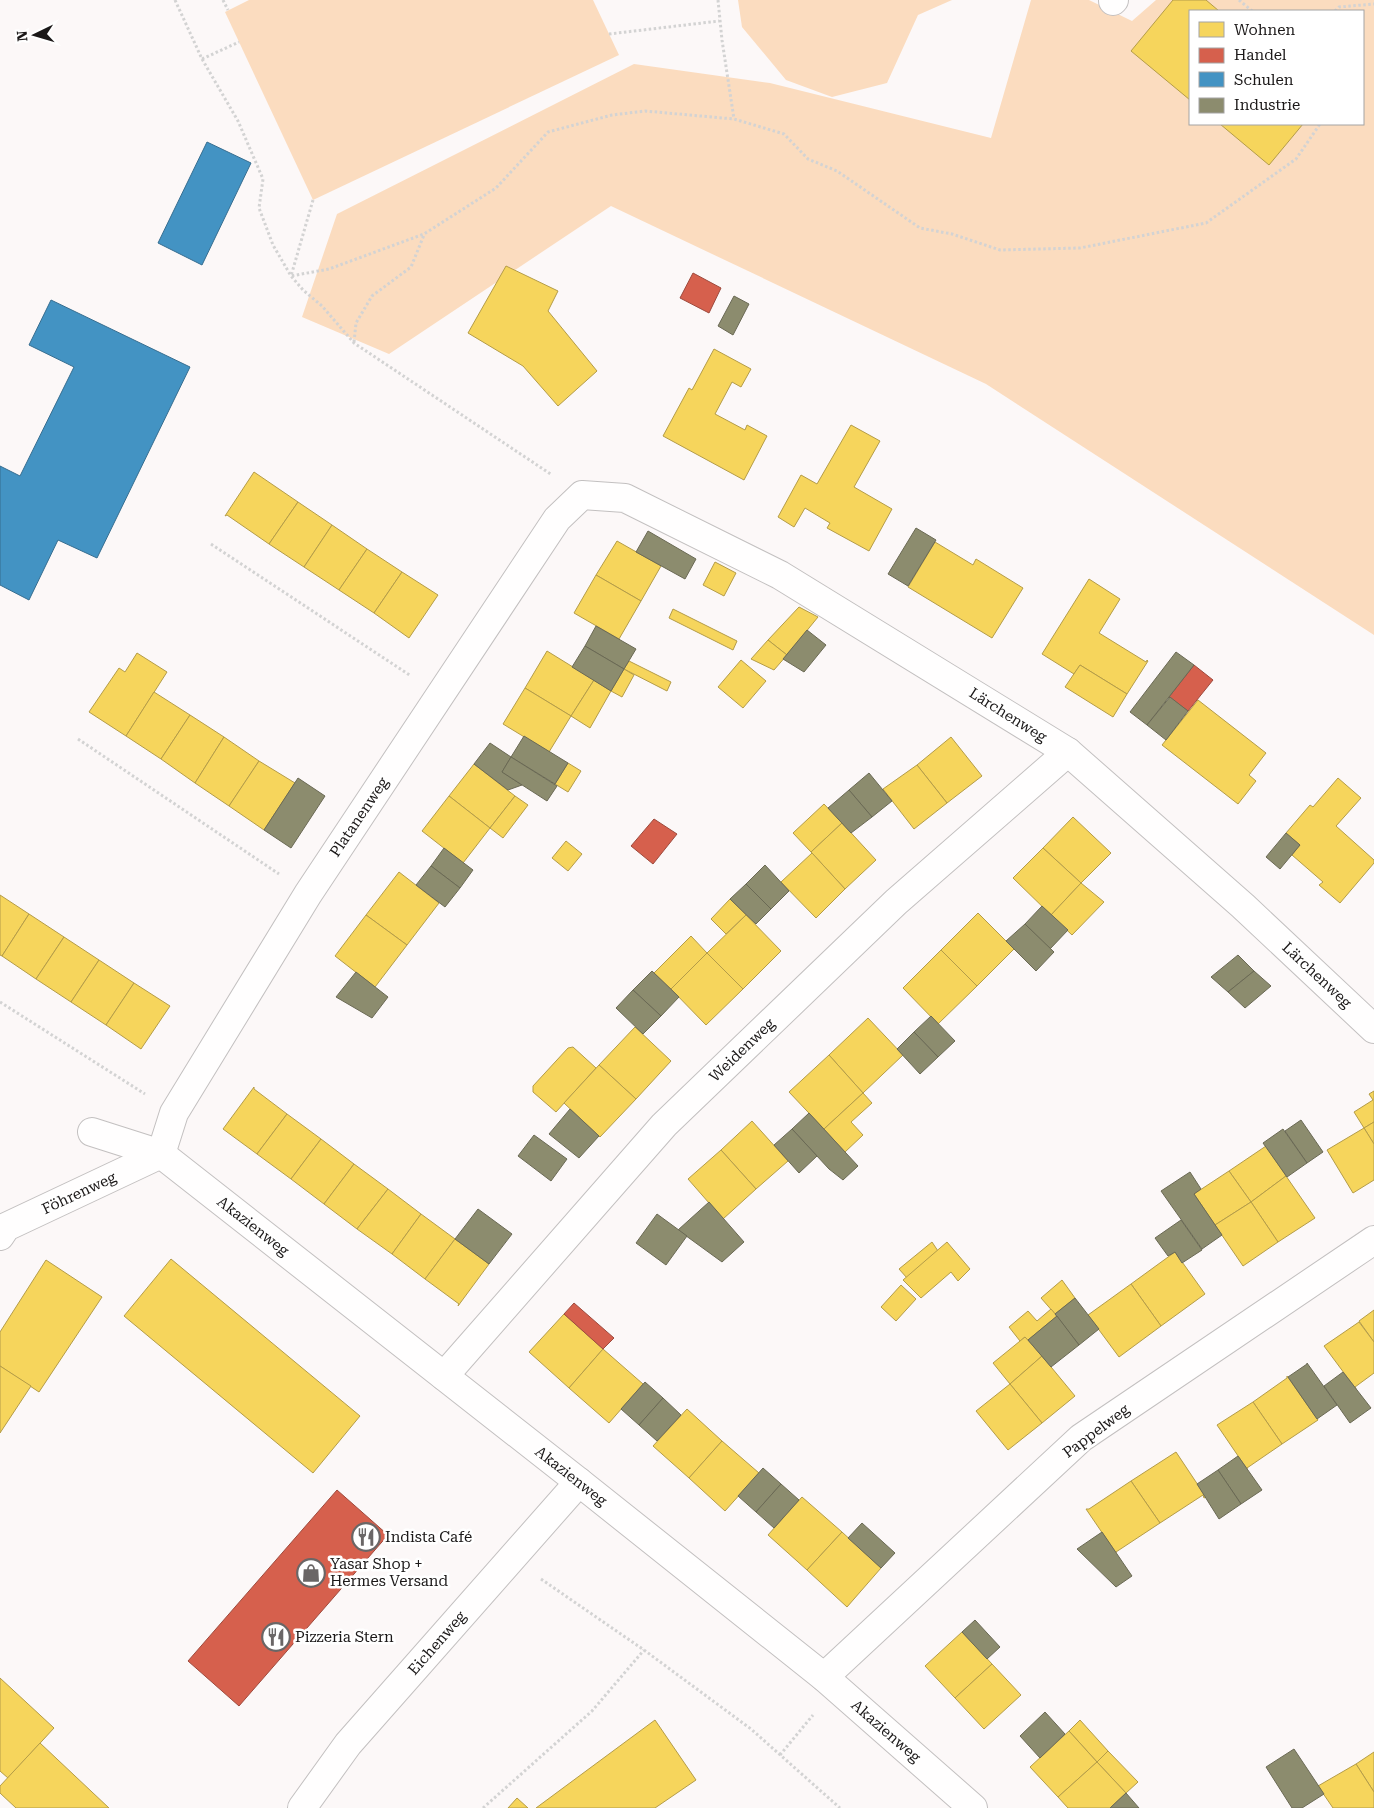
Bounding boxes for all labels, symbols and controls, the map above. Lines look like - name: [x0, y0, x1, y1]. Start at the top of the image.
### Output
- north arrow: [10, 10, 60, 60]
- legend: [1189, 10, 1364, 125]
- text: Wohnen: [1234, 21, 1295, 39]
- text: N: [14, 30, 30, 42]
- text: Handel: [1234, 46, 1287, 64]
- text: Schulen: [1234, 71, 1294, 89]
- text: Industrie: [1234, 96, 1300, 114]
- street label: Lärchenweg: [966, 684, 1051, 746]
- street label: Platanenweg: [326, 773, 392, 860]
- street label: Lärchenweg: [1279, 938, 1356, 1012]
- street label: Weidenweg: [706, 1014, 779, 1086]
- street label: Föhrenweg: [39, 1168, 119, 1218]
- street label: Akazienweg: [213, 1192, 293, 1260]
- street label: Pappelweg: [1059, 1400, 1133, 1462]
- street label: Akazienweg: [531, 1442, 611, 1510]
- restaurant icon: Indista Café: [351, 1522, 381, 1552]
- place label: Indista Café: [385, 1528, 472, 1546]
- place label: Yasar Shop + Hermes Versand: [330, 1555, 448, 1590]
- shop icon: Yasar Shop + Hermes Versand: [296, 1558, 326, 1588]
- street label: Eichenweg: [404, 1607, 470, 1679]
- restaurant icon: Pizzeria Stern: [261, 1622, 291, 1652]
- place label: Pizzeria Stern: [295, 1628, 394, 1646]
- street label: Akazienweg: [848, 1696, 925, 1766]

